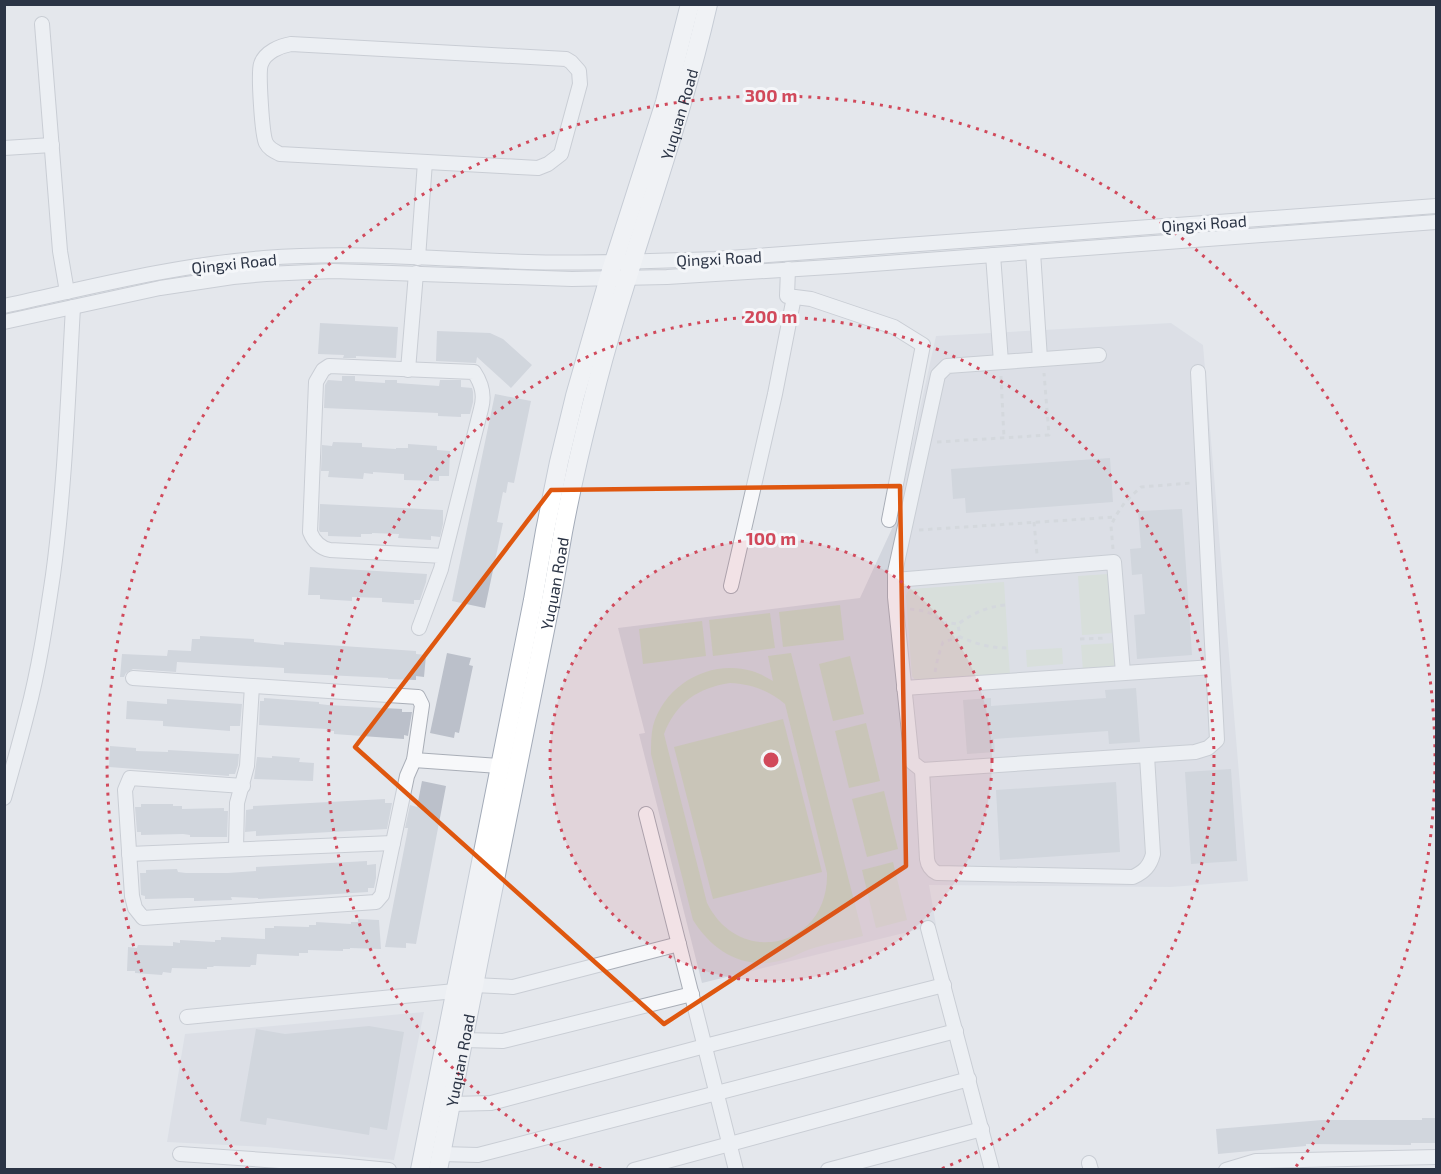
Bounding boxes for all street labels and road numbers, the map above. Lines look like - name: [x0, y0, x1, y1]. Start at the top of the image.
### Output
- street label: Yuquan Road: [656, 66, 701, 162]
- street label: Qingxi Road: [1161, 211, 1247, 236]
- street label: Qingxi Road: [676, 246, 762, 271]
- street label: Qingxi Road: [190, 249, 278, 278]
- street label: Yuquan Road: [536, 535, 571, 631]
- street label: Yuquan Road: [441, 1012, 478, 1108]

